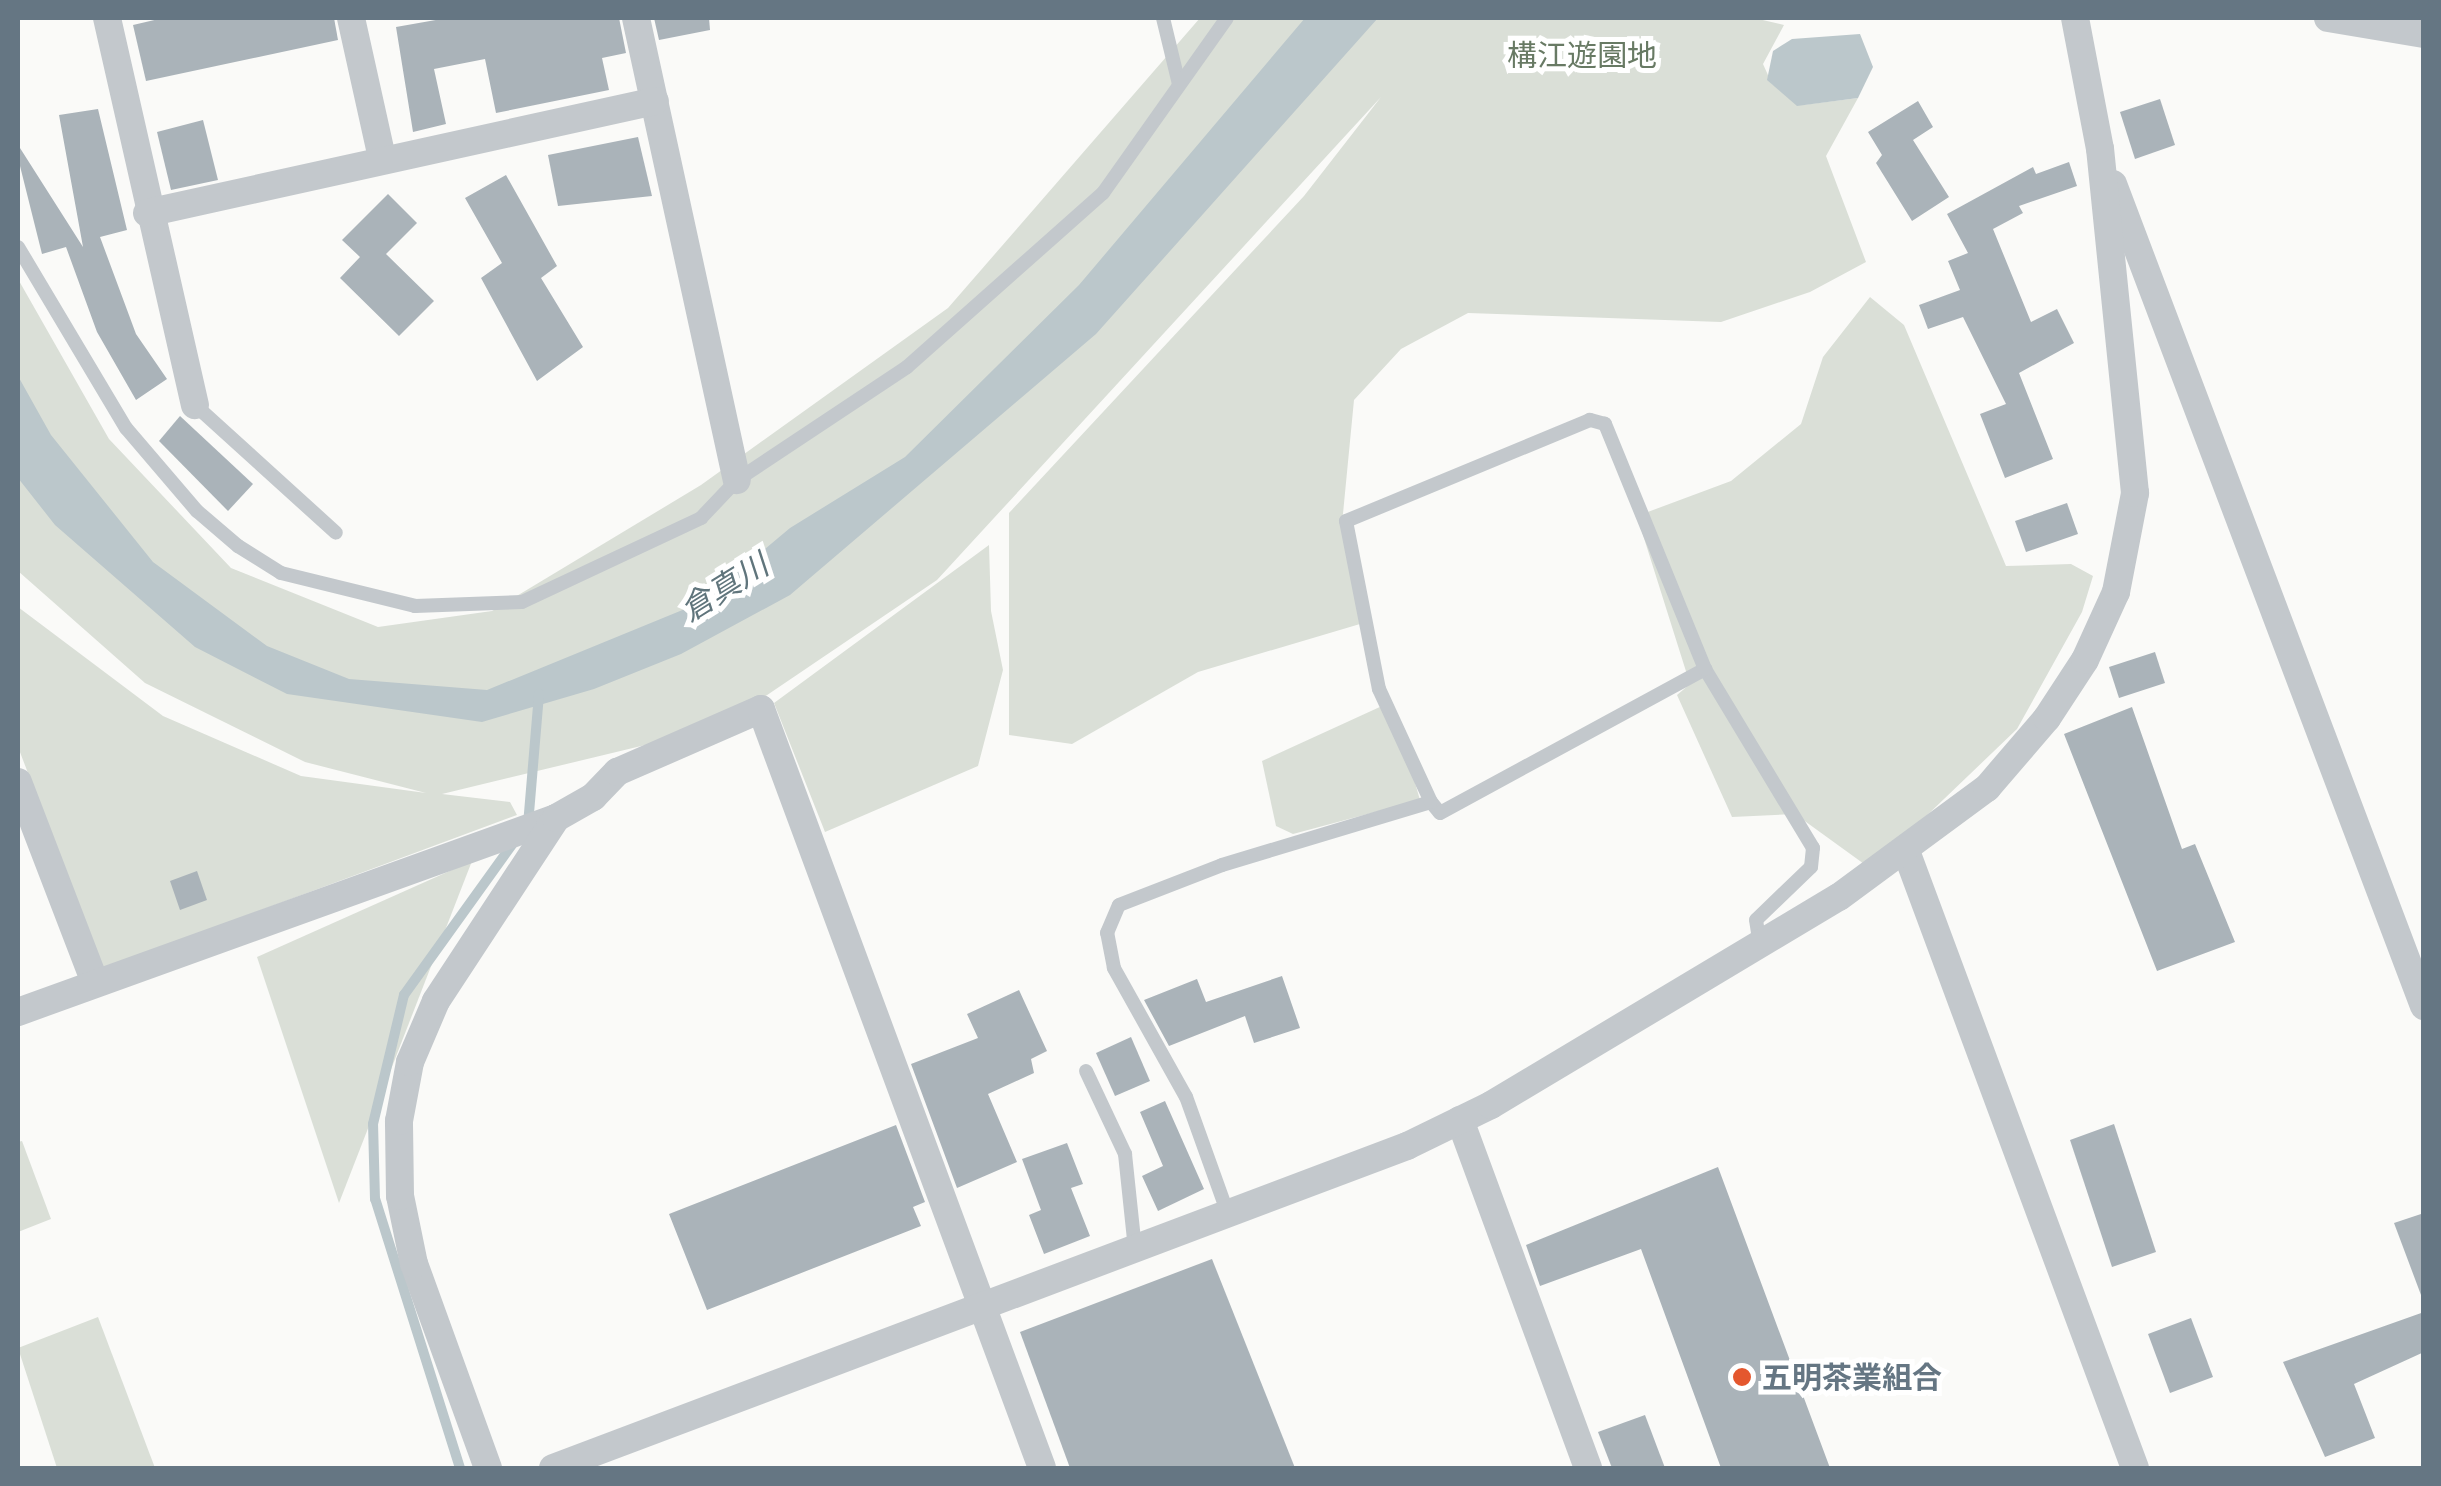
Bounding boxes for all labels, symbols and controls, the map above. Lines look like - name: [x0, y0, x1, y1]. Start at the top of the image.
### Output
- park label: 構江遊園地: [1507, 37, 1657, 73]
- water label: 倉真川: [673, 545, 775, 629]
- place label: 五明茶業組合: [1762, 1359, 1942, 1395]
- marker: 五明茶業組合: [1731, 1366, 1753, 1388]

